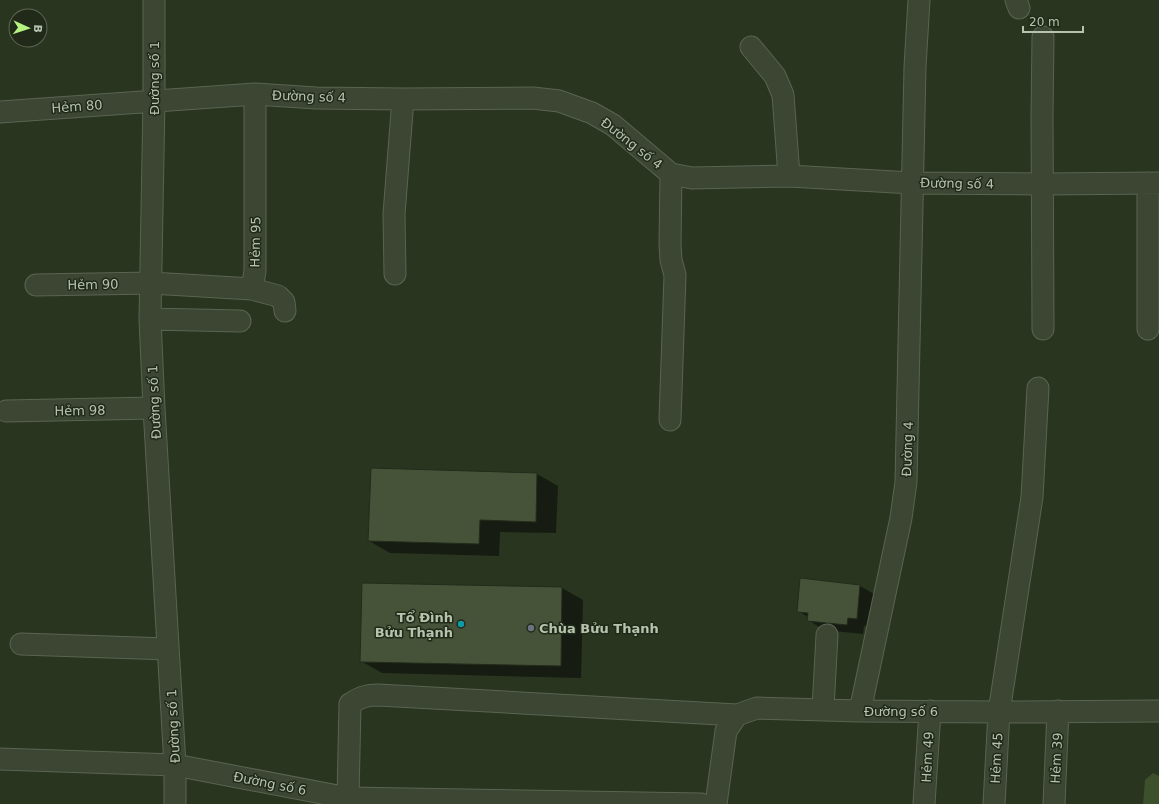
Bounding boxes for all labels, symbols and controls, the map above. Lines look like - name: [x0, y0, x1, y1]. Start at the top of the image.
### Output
- north arrow: [8, 8, 48, 48]
- scale bar: [1023, 8, 1083, 34]
- text: 20 m: [1029, 15, 1060, 29]
- text: B: [31, 24, 44, 33]
- street label: Đường số 1: [147, 41, 162, 115]
- street label: Đường số 4: [272, 88, 346, 105]
- street label: Hẻm 80: [51, 97, 103, 116]
- street label: Đường số 4: [598, 115, 665, 172]
- street label: Đường số 4: [920, 175, 994, 192]
- street label: Hẻm 95: [248, 216, 263, 268]
- street label: Hẻm 90: [67, 277, 119, 292]
- street label: Đường số 1: [145, 365, 164, 439]
- street label: Hẻm 98: [54, 403, 106, 418]
- street label: Đường 4: [899, 421, 916, 477]
- place label: Tổ Đình Bửu Thạnh: [375, 610, 453, 640]
- marker: Tổ Đình Bửu Thạnh: [456, 619, 466, 629]
- place label: Chùa Bửu Thạnh: [539, 621, 659, 636]
- marker: Chùa Bửu Thạnh: [526, 623, 536, 633]
- street label: Đường số 1: [164, 689, 183, 763]
- street label: Đường số 6: [864, 704, 938, 719]
- street label: Hẻm 49: [919, 731, 936, 783]
- street label: Hẻm 45: [988, 732, 1005, 784]
- street label: Hẻm 39: [1048, 732, 1065, 784]
- street label: Đường số 6: [232, 769, 308, 798]

